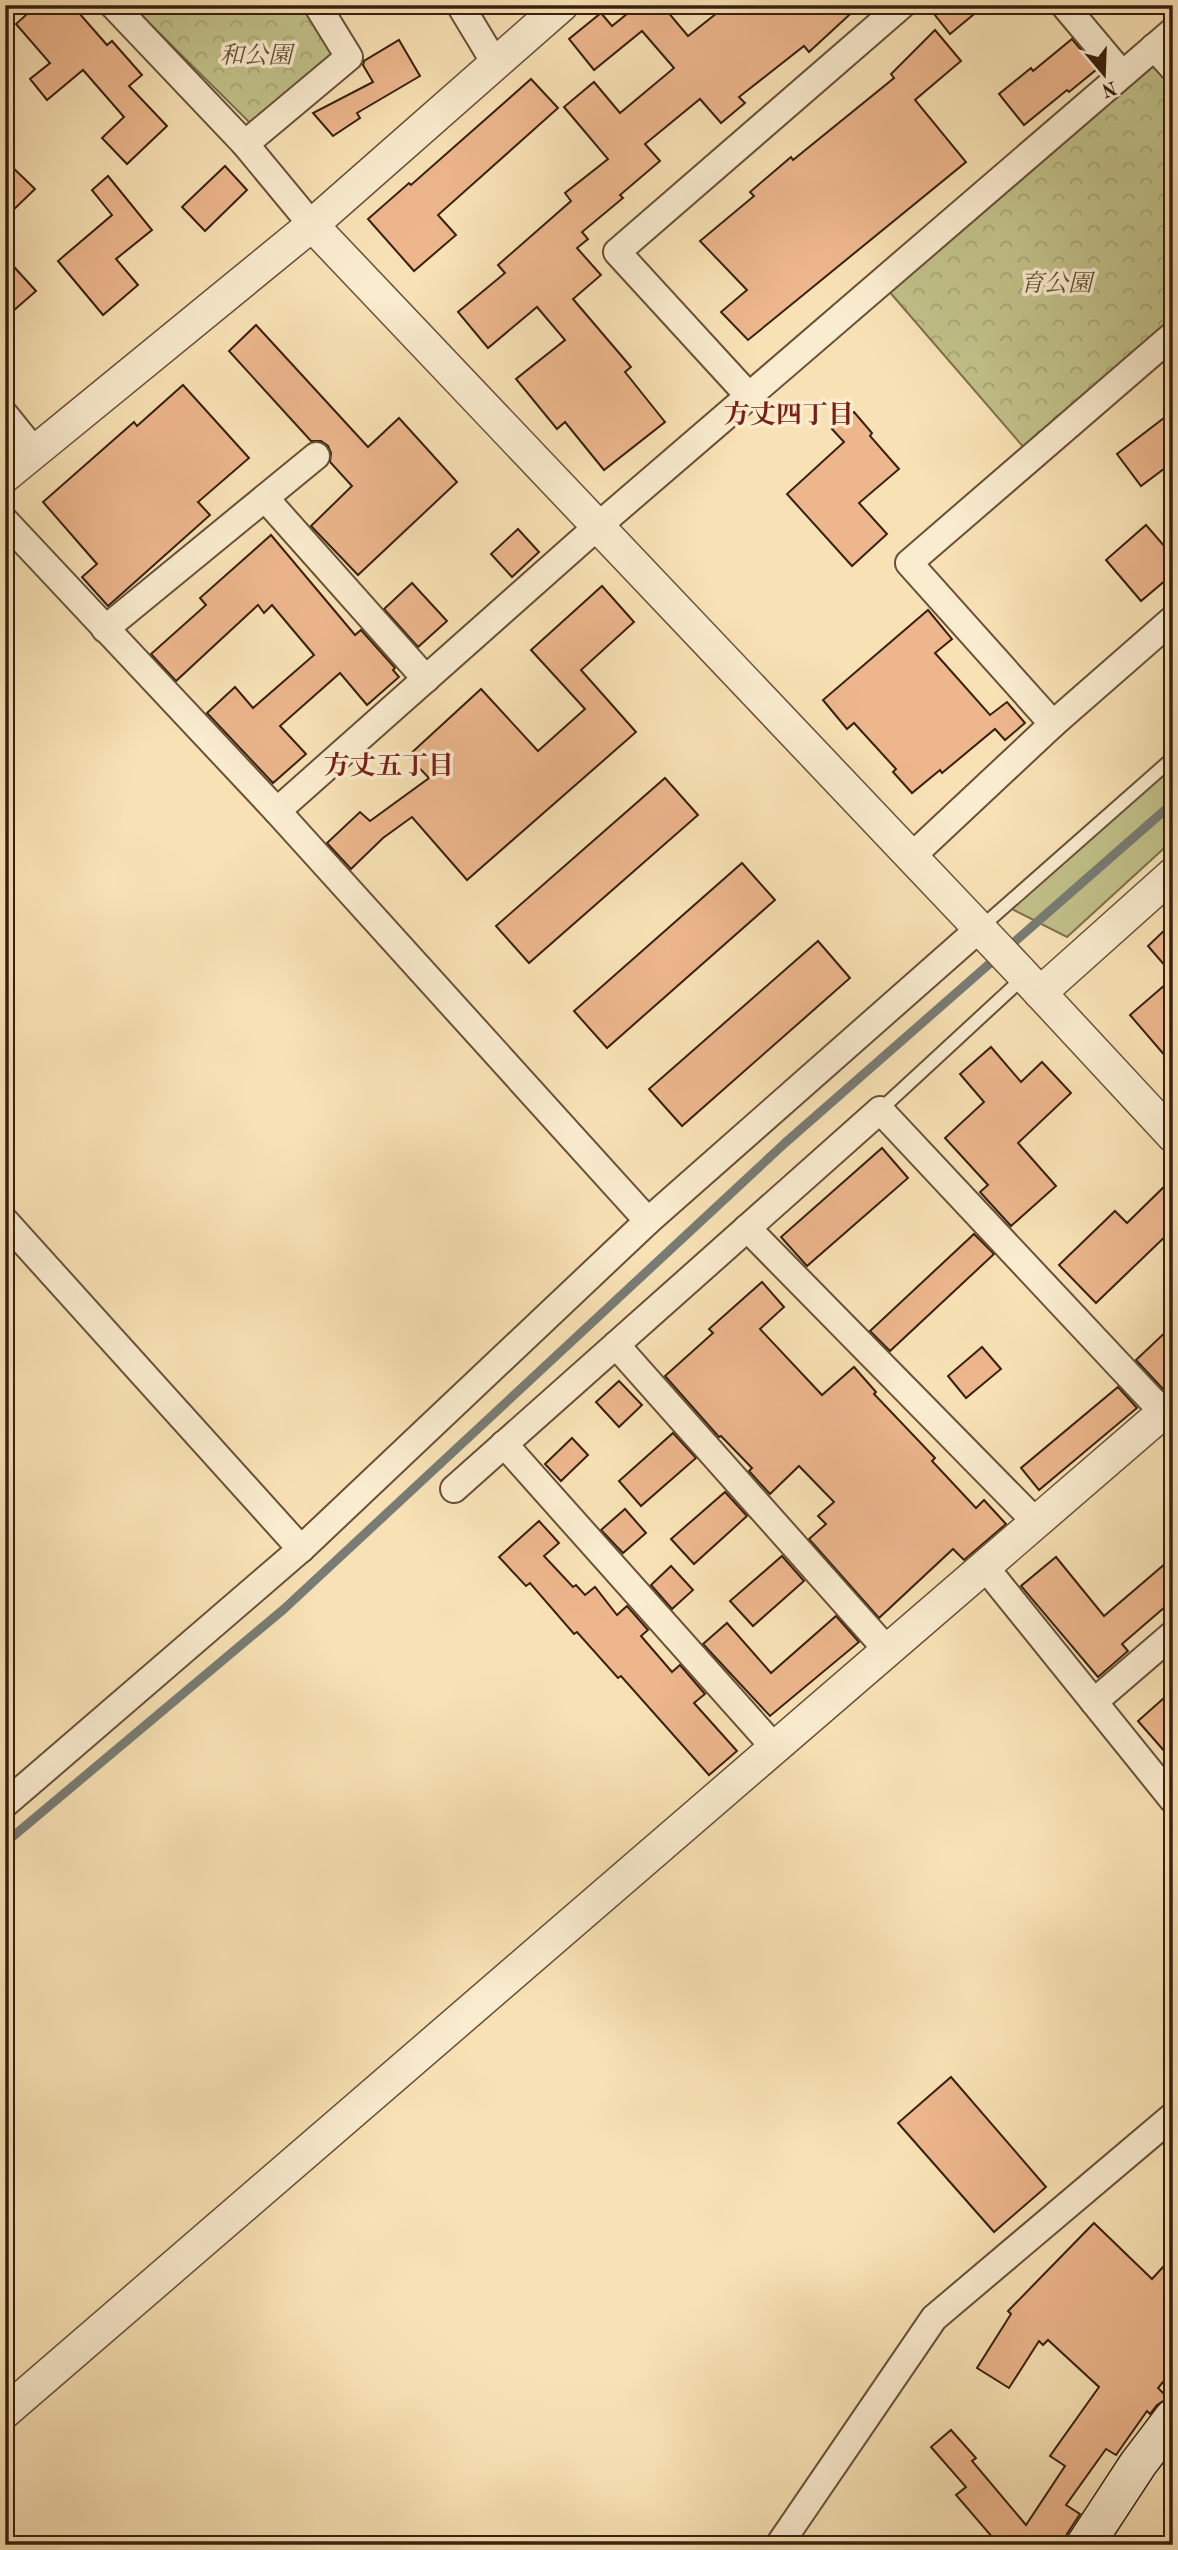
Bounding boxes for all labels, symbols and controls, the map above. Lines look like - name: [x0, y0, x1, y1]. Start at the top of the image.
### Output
- north arrow: [1070, 38, 1140, 108]
- park label: 和公園: [220, 42, 296, 69]
- text: N: [1098, 76, 1119, 99]
- park label: 育公園: [1020, 270, 1096, 297]
- district label: 方丈四丁目: [724, 400, 854, 429]
- district label: 方丈五丁目: [324, 751, 454, 780]

